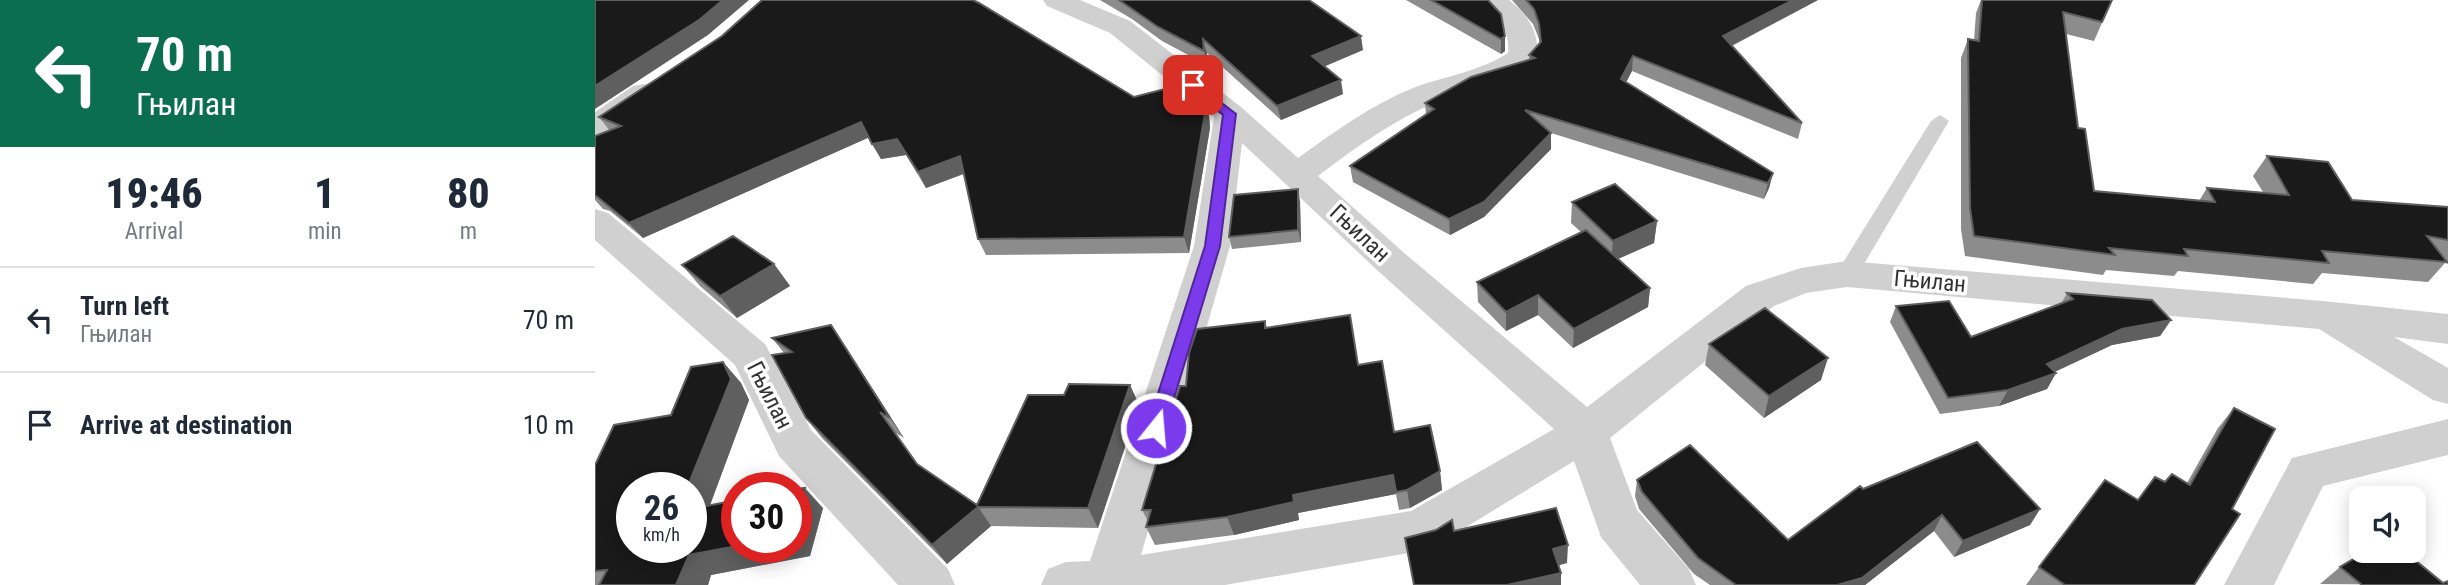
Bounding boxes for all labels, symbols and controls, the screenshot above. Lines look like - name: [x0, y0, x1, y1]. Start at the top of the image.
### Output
- text: 70 m: [136, 26, 233, 83]
- icon: left: [21, 28, 112, 119]
- pin: [1163, 55, 1223, 115]
- icon: arrive: [1174, 66, 1212, 104]
- text: Гњилан: [136, 85, 236, 123]
- text: 19:46: [105, 169, 203, 218]
- text: 1: [314, 169, 335, 218]
- text: 80: [447, 169, 490, 218]
- street label: Гњилан: [1324, 199, 1395, 268]
- text: Arrival: [125, 218, 183, 245]
- text: min: [308, 218, 342, 245]
- text: m: [460, 218, 477, 245]
- street label: Гњилан: [1893, 265, 1967, 298]
- text: Turn left: [80, 291, 169, 321]
- icon: left: [21, 301, 59, 339]
- text: 70 m: [523, 305, 574, 335]
- text: Гњилан: [80, 321, 152, 348]
- street label: Гњилан: [741, 357, 798, 434]
- position arrow: [1119, 391, 1193, 465]
- icon: arrive: [21, 406, 59, 444]
- text: Arrive at destination: [80, 410, 292, 440]
- text: 10 m: [523, 410, 574, 440]
- speed limit sign: 30: [721, 472, 812, 563]
- map controls: [2349, 486, 2426, 563]
- button: sound: [2349, 486, 2426, 563]
- text: 26: [644, 488, 679, 529]
- text: km/h: [643, 524, 680, 545]

